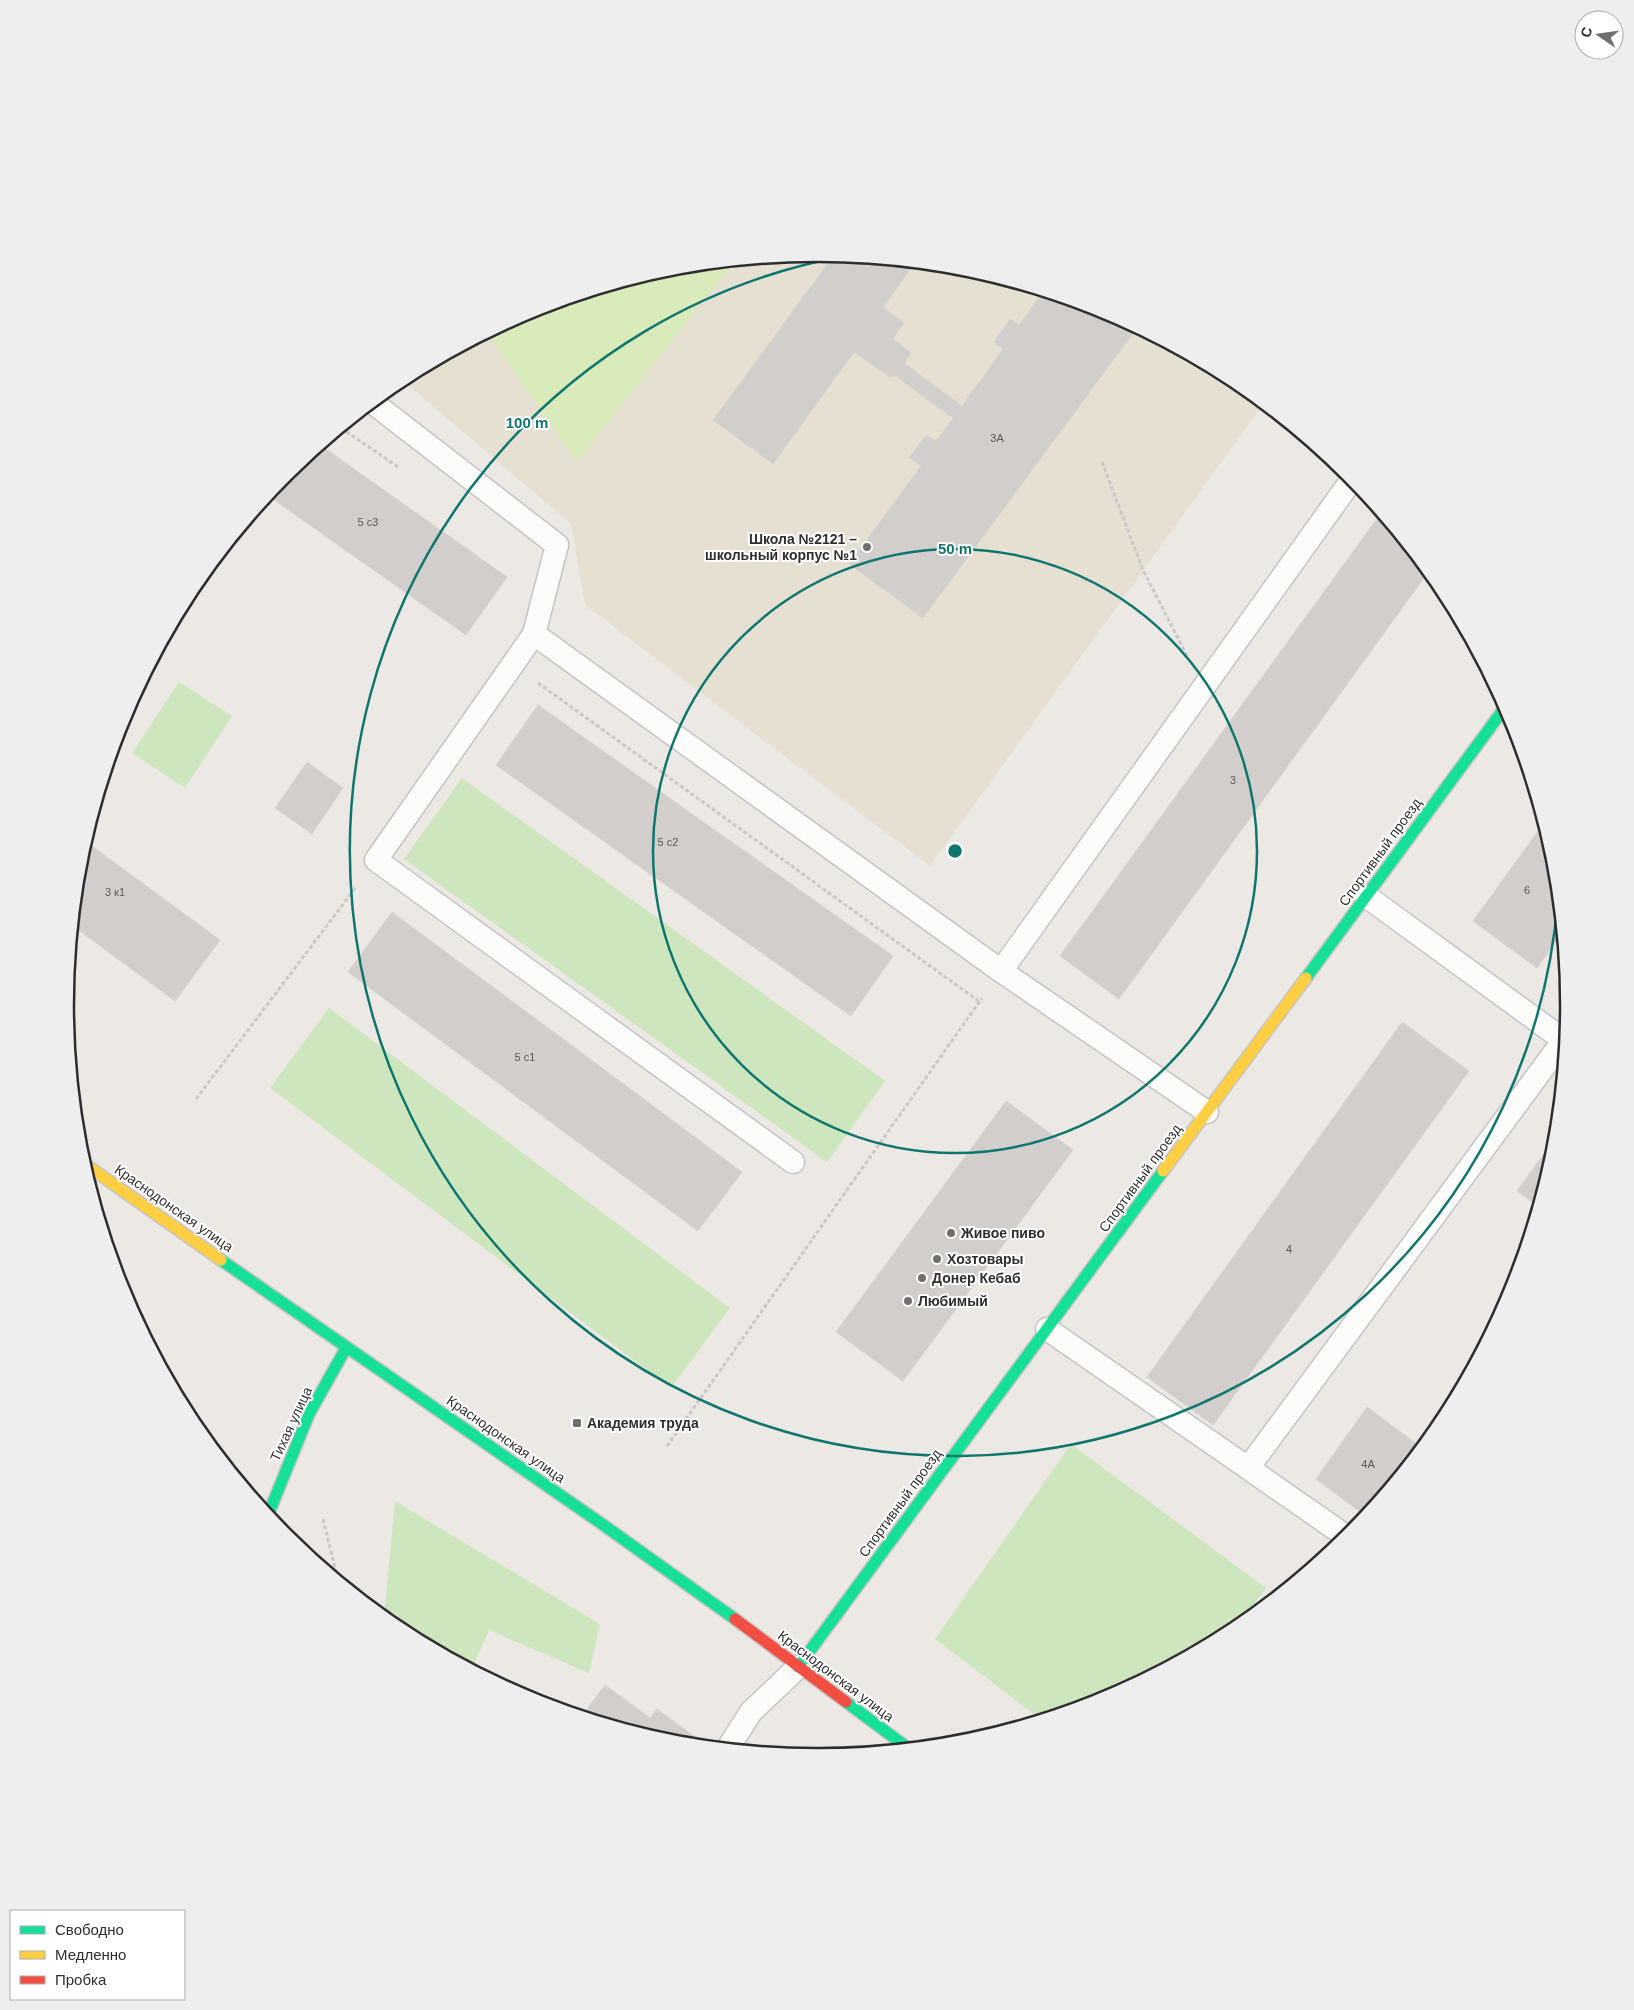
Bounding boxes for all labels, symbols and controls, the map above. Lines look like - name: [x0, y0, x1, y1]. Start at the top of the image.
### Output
- north arrow: [1574, 10, 1624, 60]
- text: С: [1577, 25, 1595, 39]
- text: 100 m: [506, 414, 548, 431]
- house number: 3А: [990, 432, 1004, 444]
- house number: 5 с3: [358, 516, 378, 528]
- place label: Школа №2121 – школьный корпус №1: [705, 531, 857, 563]
- text: 50 m: [938, 540, 972, 557]
- marker: Школа №2121 – школьный корпус №1: [861, 541, 873, 553]
- house number: 3: [1230, 774, 1236, 786]
- street label: Спортивный проезд: [1336, 795, 1424, 909]
- house number: 5 с2: [658, 836, 678, 848]
- centre of rings: [946, 842, 964, 860]
- house number: 6: [1524, 884, 1530, 896]
- house number: 3 к1: [105, 886, 125, 898]
- house number: 5 с1: [515, 1051, 535, 1063]
- street label: Спортивный проезд: [1096, 1121, 1184, 1235]
- street label: Краснодонская улица: [112, 1161, 236, 1255]
- place label: Живое пиво: [960, 1225, 1045, 1241]
- marker: Живое пиво: [945, 1227, 957, 1239]
- house number: 4: [1286, 1243, 1292, 1255]
- place label: Хозтовары: [947, 1251, 1023, 1267]
- marker: Хозтовары: [931, 1253, 943, 1265]
- place label: Донер Кебаб: [932, 1270, 1021, 1286]
- marker: Донер Кебаб: [916, 1272, 928, 1284]
- place label: Любимый: [918, 1293, 988, 1309]
- marker: Любимый: [902, 1295, 914, 1307]
- street label: Тихая улица: [267, 1384, 315, 1464]
- street label: Краснодонская улица: [444, 1392, 568, 1486]
- place label: Академия труда: [587, 1415, 699, 1431]
- marker: Академия труда: [571, 1417, 583, 1429]
- street label: Спортивный проезд: [856, 1446, 944, 1560]
- house number: 4А: [1361, 1458, 1375, 1470]
- street label: Краснодонская улица: [775, 1627, 897, 1725]
- legend: [10, 1910, 185, 2000]
- text: Свободно: [55, 1921, 124, 1938]
- text: Медленно: [55, 1946, 126, 1963]
- text: Пробка: [55, 1971, 107, 1988]

